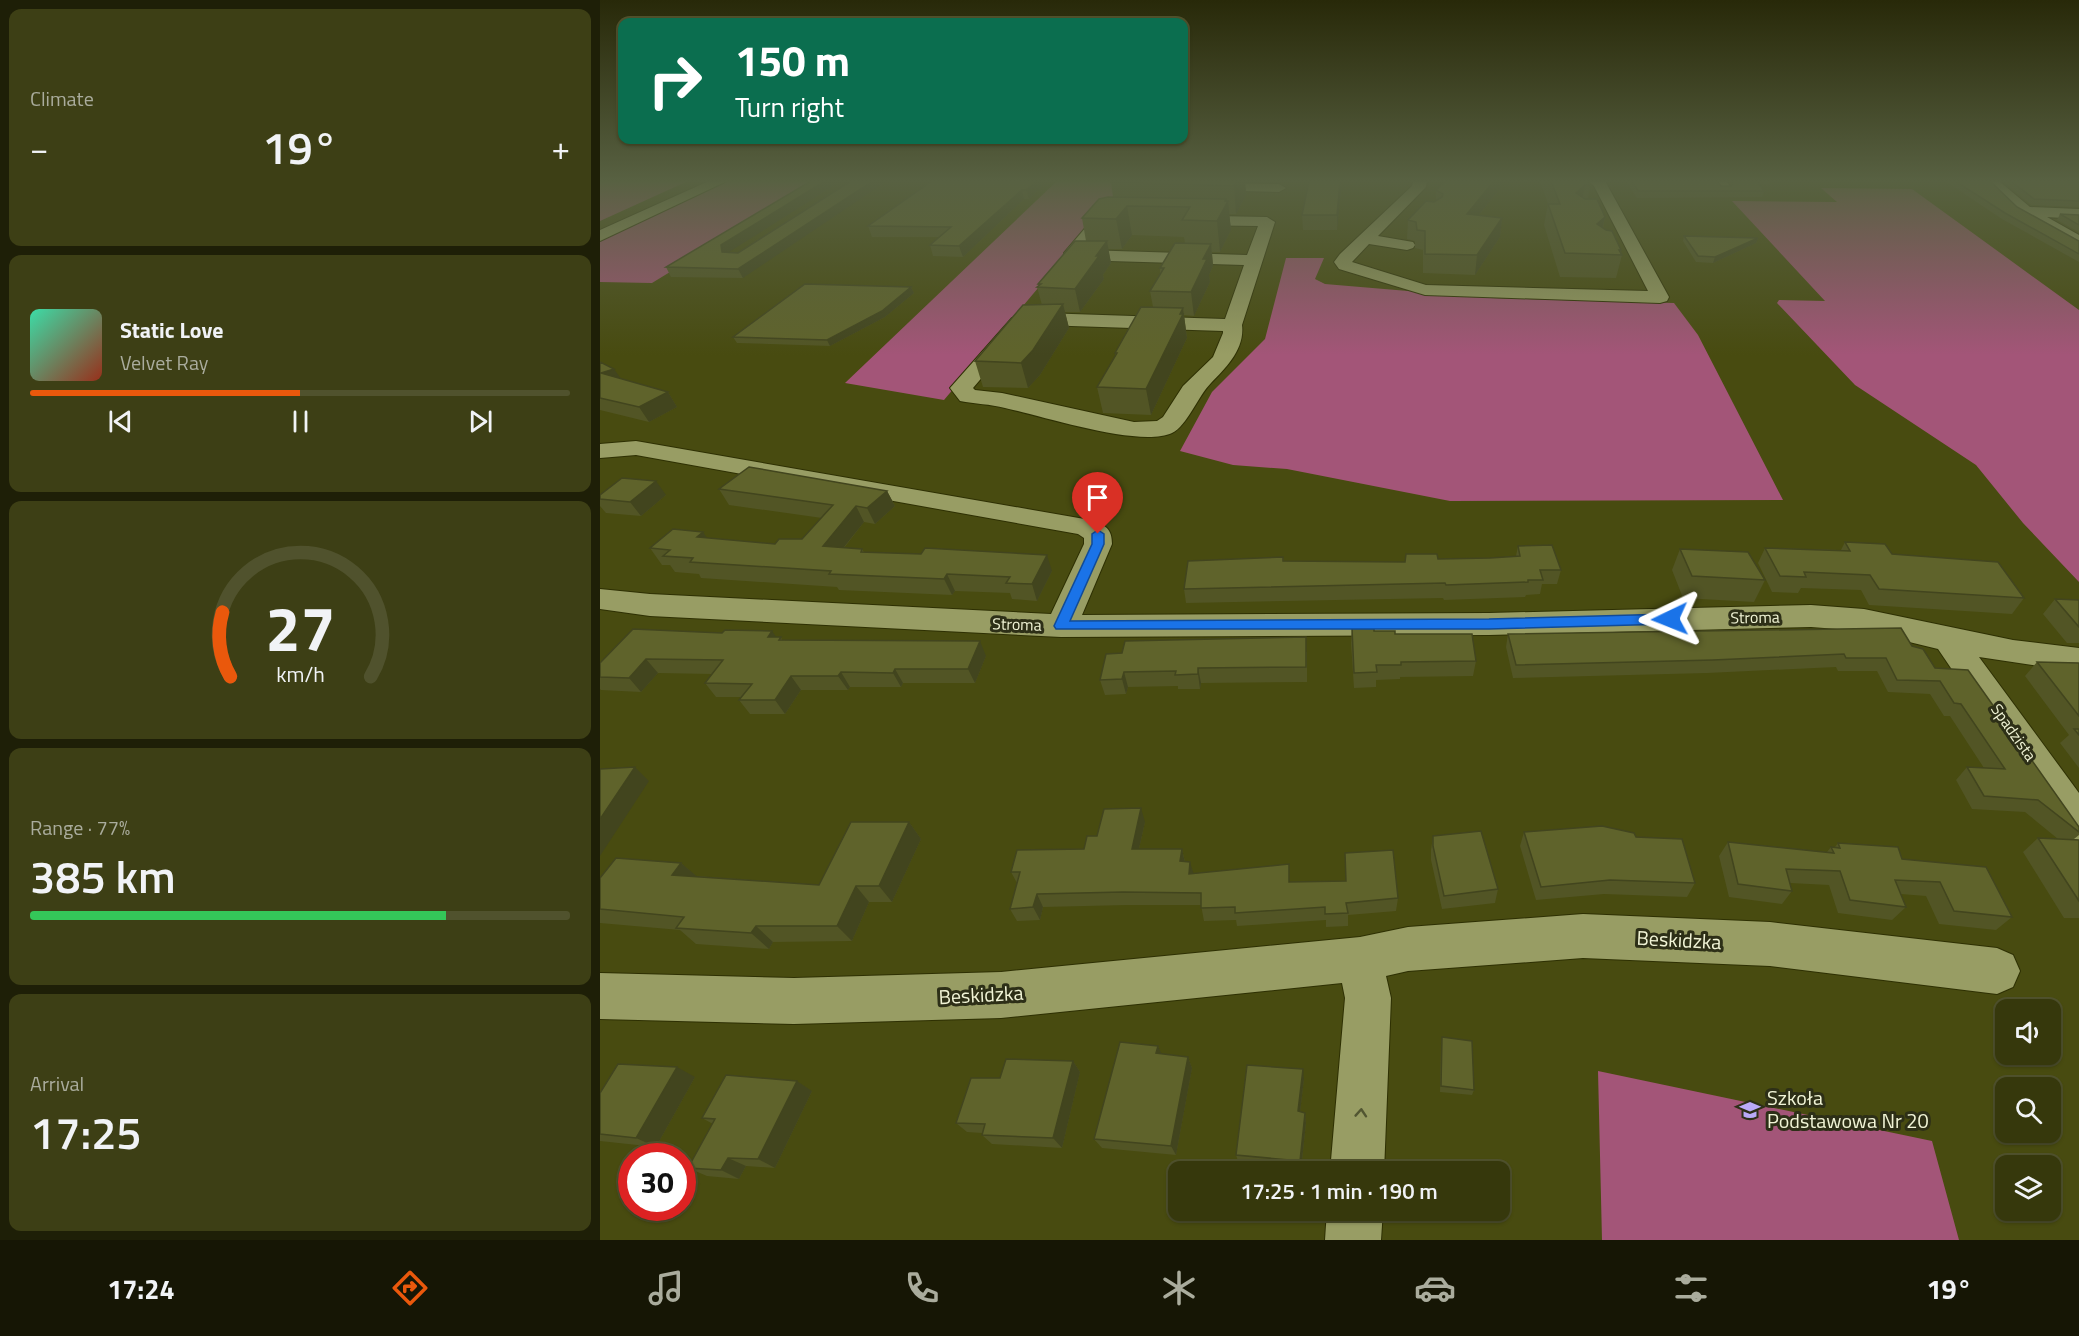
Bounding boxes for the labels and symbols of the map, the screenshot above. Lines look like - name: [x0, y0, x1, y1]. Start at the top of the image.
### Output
- pin: [1072, 472, 1123, 534]
- position arrow: [1638, 587, 1702, 651]
- street label: Stroma: [1730, 605, 1780, 629]
- street label: Stroma: [992, 611, 1042, 637]
- street label: Spadzista: [1985, 698, 2043, 766]
- street label: Beskidzka: [1636, 922, 1722, 957]
- street label: Beskidzka: [938, 977, 1024, 1012]
- place label: Szkoła Podstawowa Nr 20: [1767, 1082, 1929, 1136]
- school or university icon: Szkoła Podstawowa Nr 20: [1738, 1098, 1762, 1122]
- one-way arrow: [1354, 1109, 1367, 1118]
- speed limit sign: 30: [618, 1143, 696, 1221]

